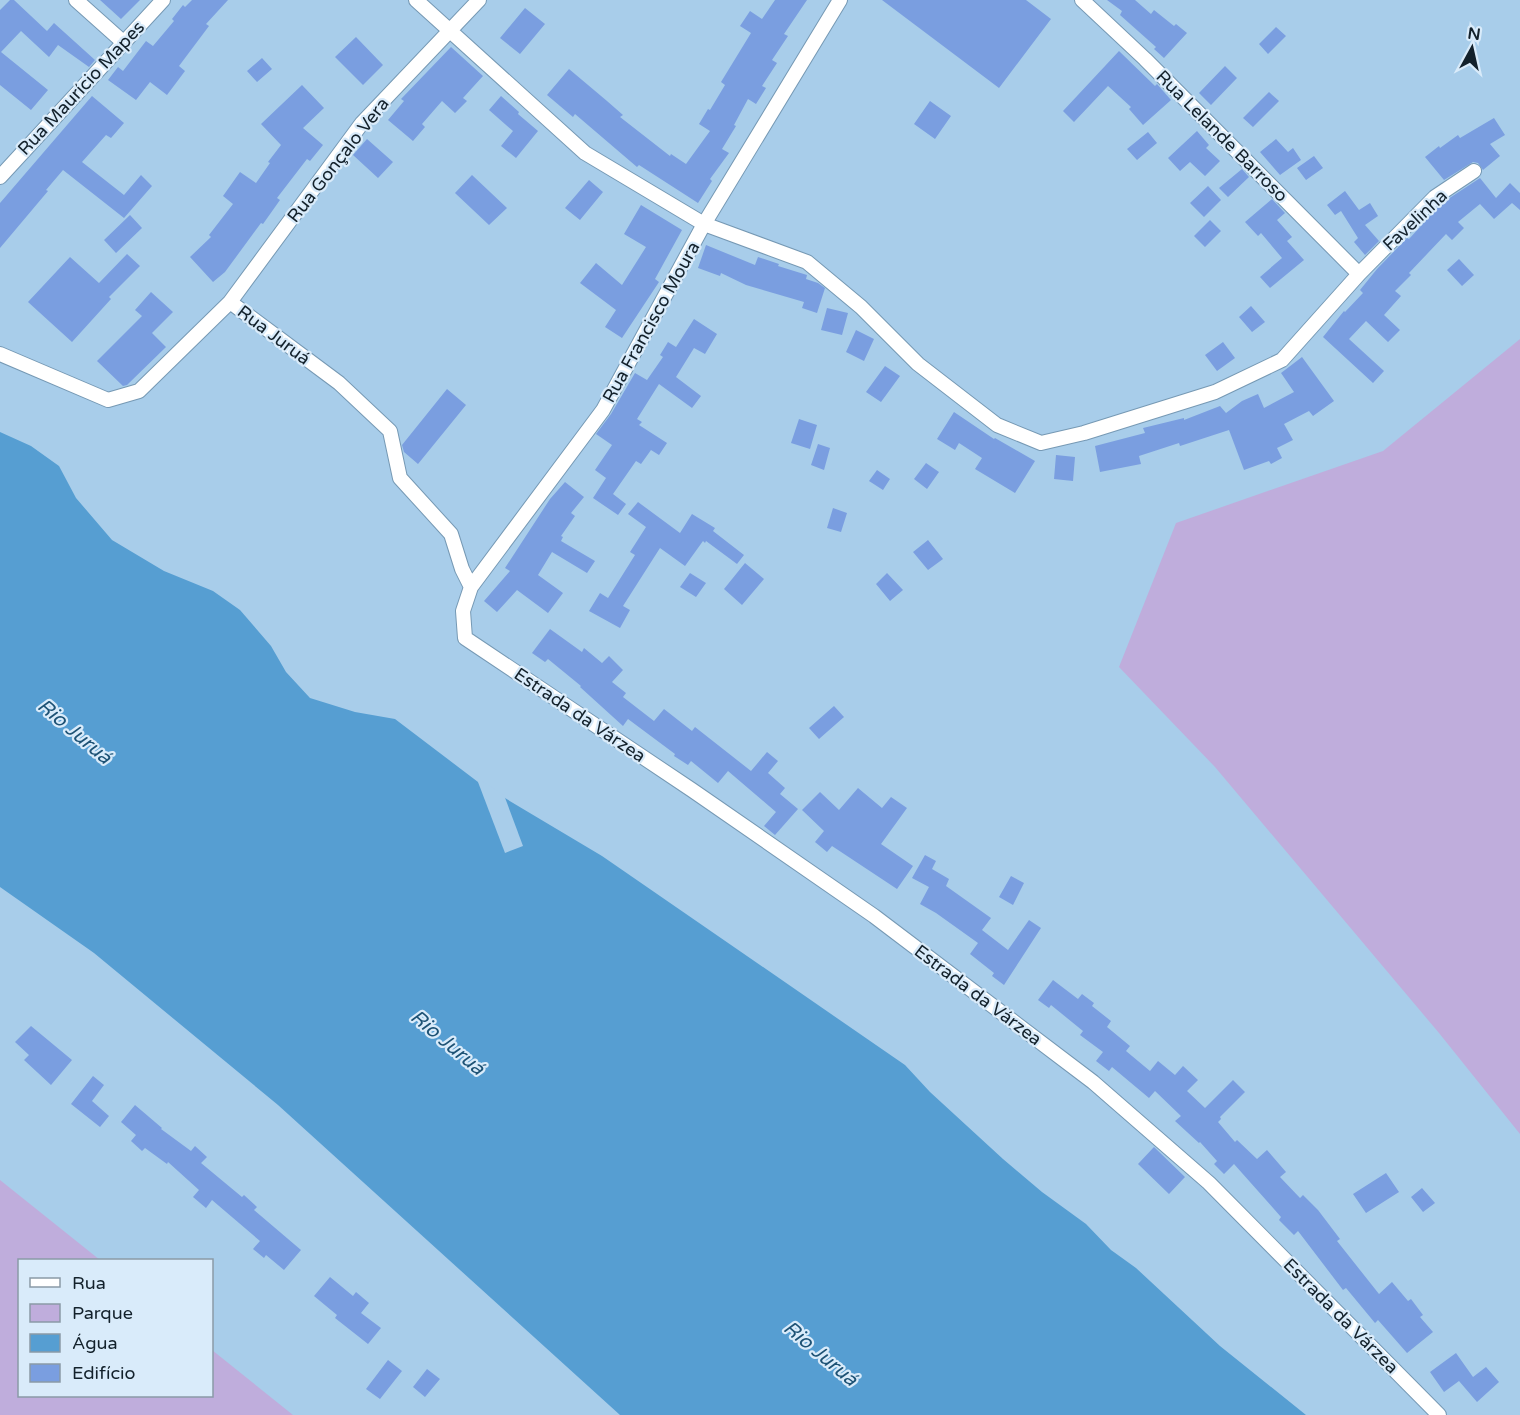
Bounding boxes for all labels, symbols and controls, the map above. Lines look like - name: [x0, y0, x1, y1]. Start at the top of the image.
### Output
- street label: Rua Maurício Mapes: [13, 16, 149, 160]
- north arrow: [1442, 18, 1502, 78]
- text: N: [1466, 23, 1482, 45]
- street label: Rua Lelande Barroso: [1151, 65, 1293, 207]
- street label: Rua Gonçalo Vera: [282, 93, 394, 227]
- street label: Favelinha: [1378, 185, 1452, 255]
- street label: Rua Francisco Moura: [598, 238, 704, 406]
- street label: Rua Juruá: [233, 300, 315, 370]
- street label: Estrada da Várzea: [510, 663, 650, 767]
- water label: Rio Juruá: [32, 694, 117, 770]
- street label: Estrada da Várzea: [910, 940, 1046, 1050]
- water label: Rio Juruá: [405, 1005, 490, 1081]
- street label: Estrada da Várzea: [1279, 1254, 1403, 1378]
- legend: [18, 1259, 213, 1397]
- text: Rua: [72, 1272, 106, 1294]
- text: Parque: [72, 1302, 133, 1324]
- water label: Rio Juruá: [778, 1316, 863, 1392]
- text: Água: [72, 1332, 118, 1354]
- text: Edifício: [72, 1362, 136, 1384]

